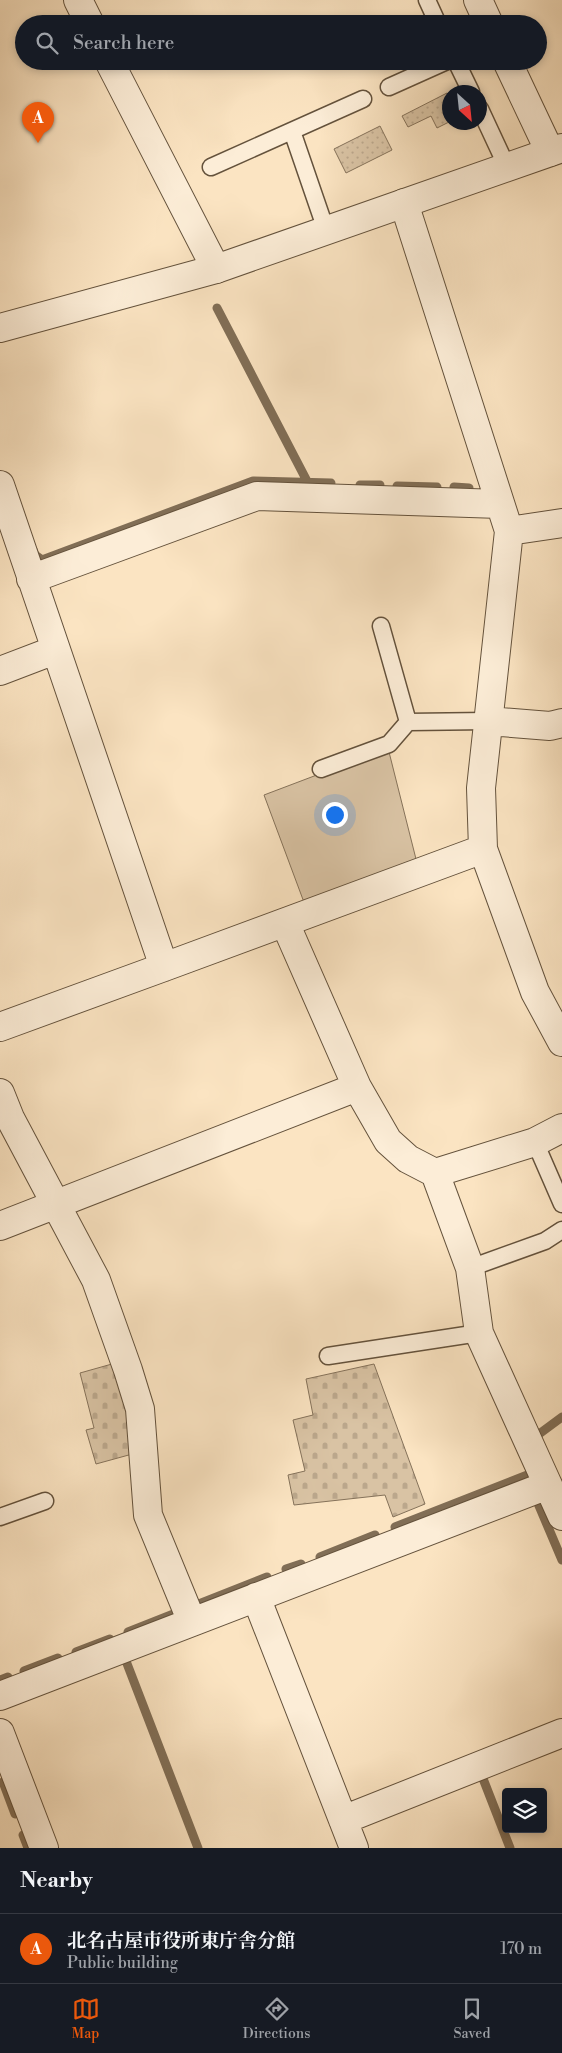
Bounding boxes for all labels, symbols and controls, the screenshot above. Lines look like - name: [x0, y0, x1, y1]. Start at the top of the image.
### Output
- search box: [15, 15, 547, 70]
- icon: search: [33, 29, 61, 57]
- text: Search here: [73, 31, 174, 55]
- north arrow: [442, 85, 487, 130]
- pin: A: [22, 102, 54, 143]
- your location: [322, 802, 348, 828]
- map controls: [502, 1788, 547, 1833]
- button: layers: [502, 1788, 547, 1833]
- text: Nearby: [20, 1868, 93, 1894]
- text: 北名古屋市役所東庁舎分館: [67, 1929, 295, 1953]
- text: A: [30, 1939, 42, 1959]
- text: 170 m: [500, 1939, 542, 1959]
- text: Public building: [67, 1953, 178, 1973]
- tab: Map: [72, 1995, 100, 2043]
- tab: Directions: [243, 1995, 310, 2043]
- tab: Saved: [454, 1995, 490, 2043]

